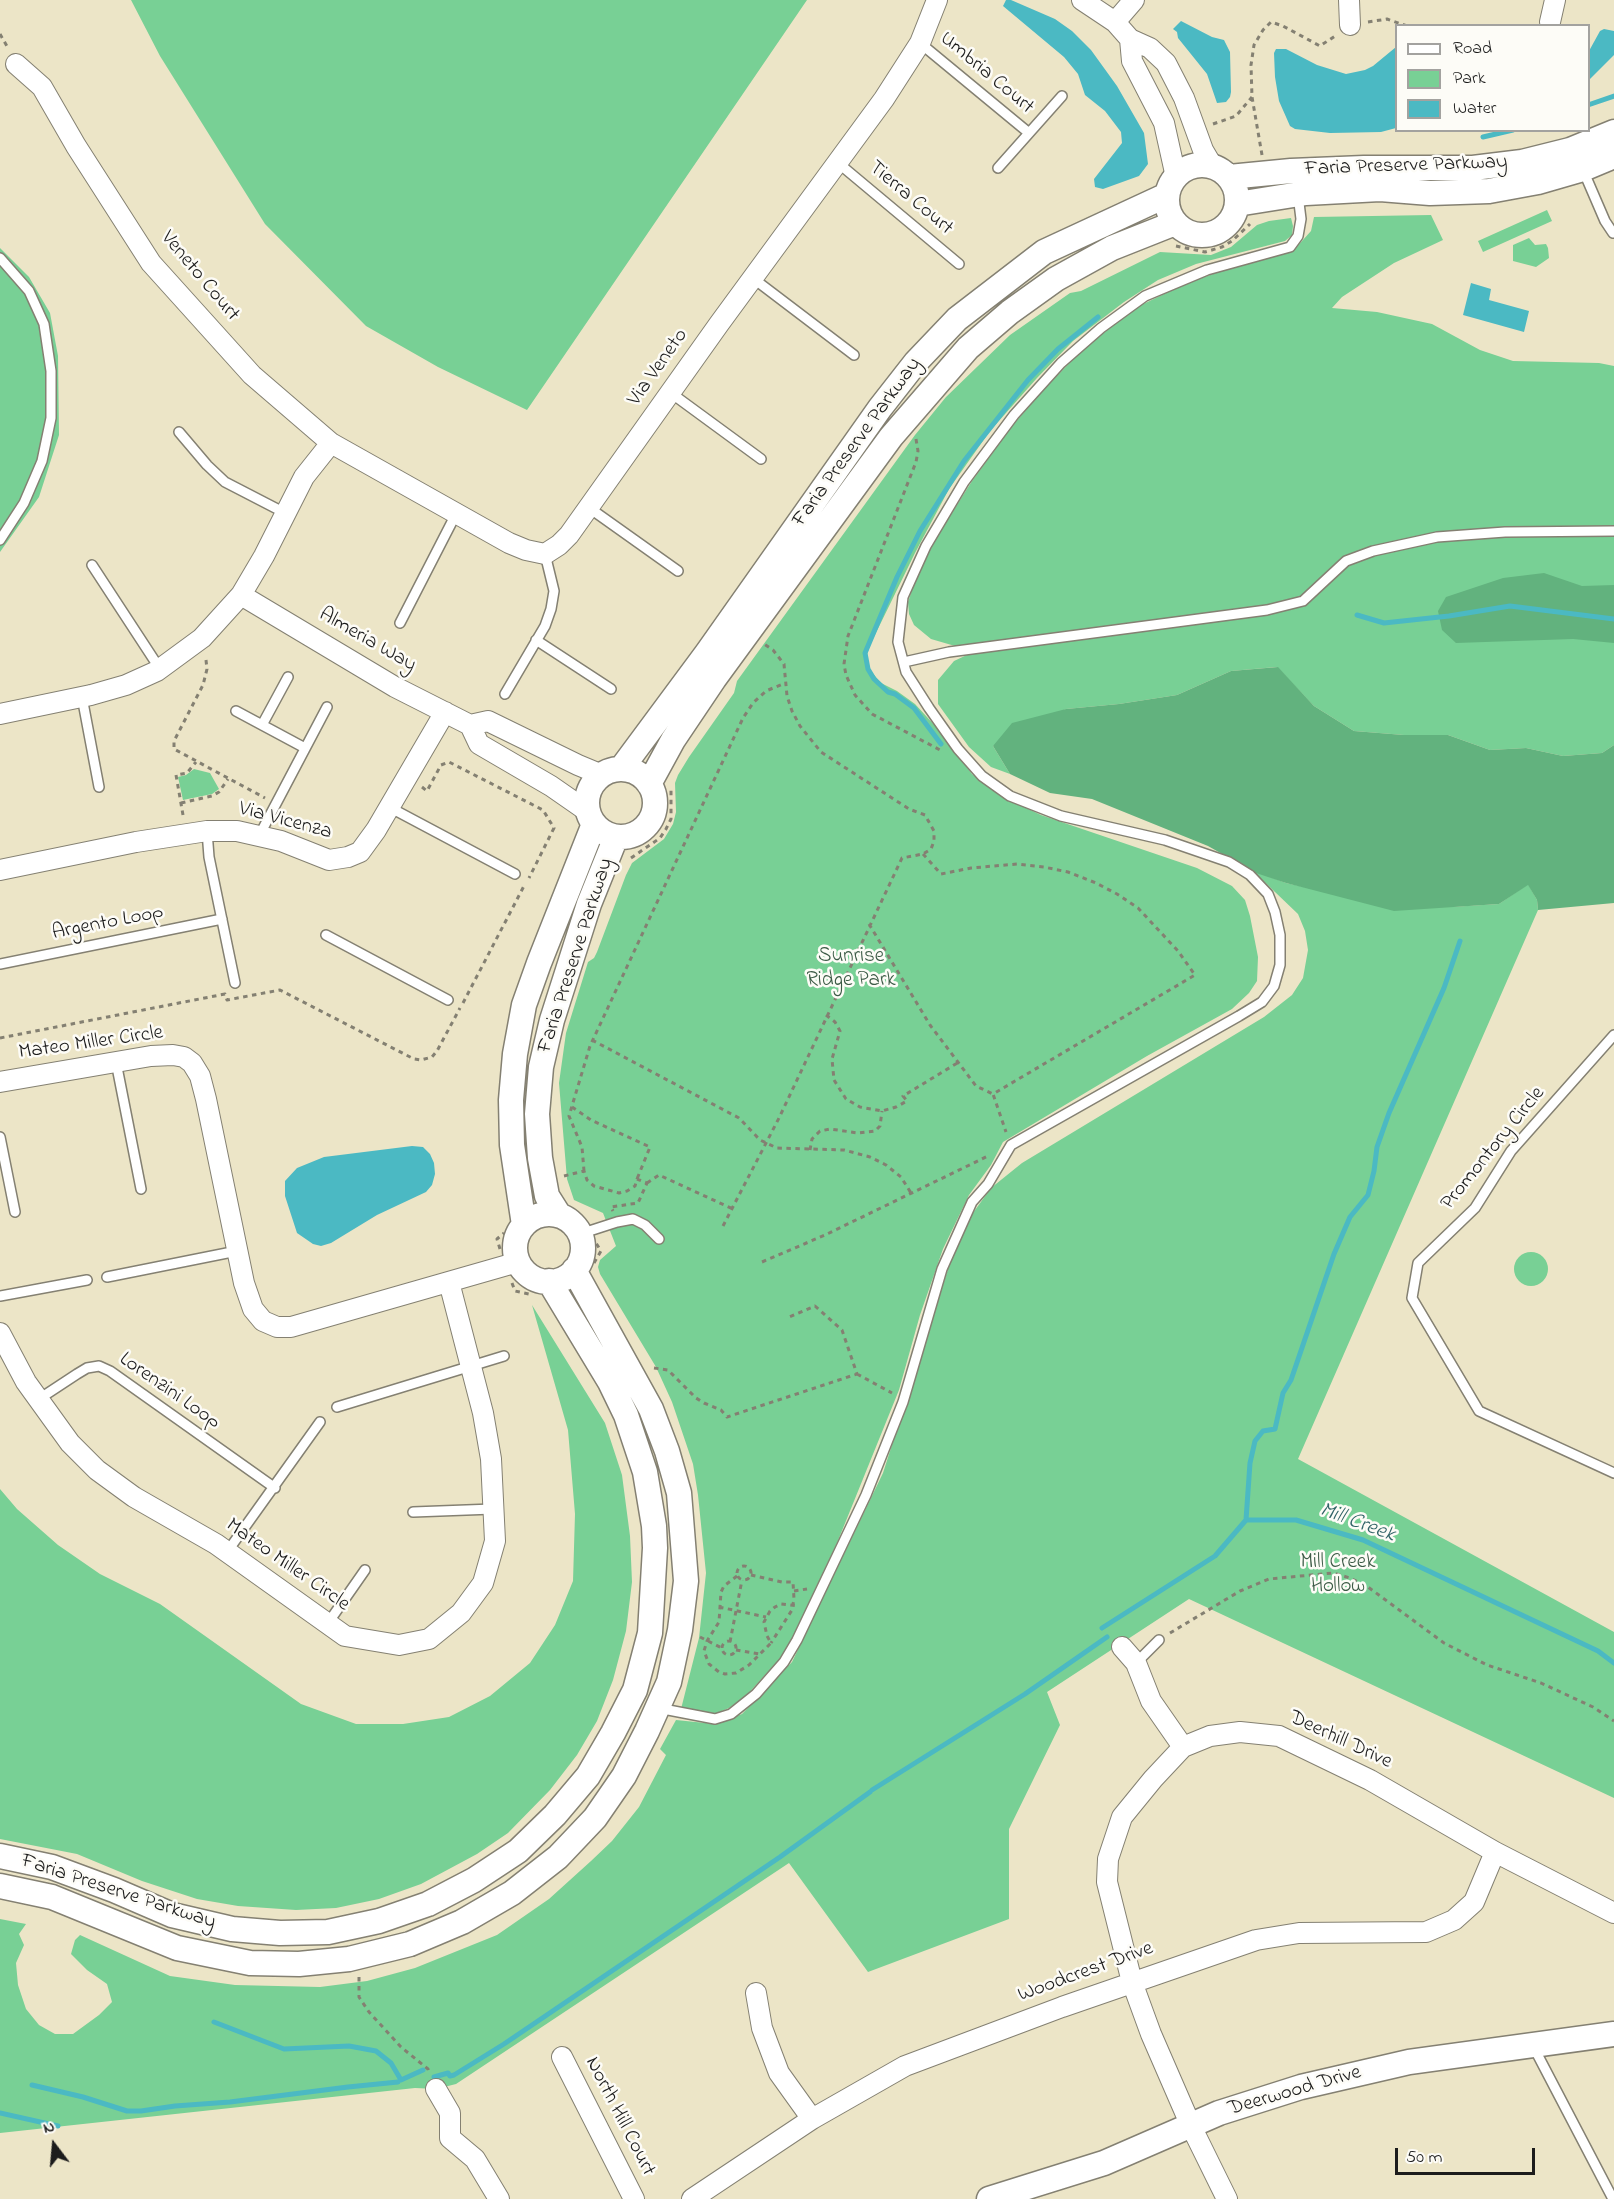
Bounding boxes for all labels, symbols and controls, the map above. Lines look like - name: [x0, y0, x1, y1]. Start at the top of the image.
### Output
- legend: [1395, 24, 1590, 132]
- street label: Umbria Court: [934, 27, 1038, 121]
- text: Road: [1453, 36, 1492, 62]
- text: Park: [1453, 66, 1486, 92]
- text: Water: [1453, 96, 1496, 122]
- street label: Faria Preserve Parkway: [1304, 151, 1508, 183]
- street label: Tierra Court: [863, 156, 957, 242]
- street label: Veneto Court: [154, 227, 244, 327]
- street label: Via Veneto: [623, 325, 695, 411]
- street label: Faria Preserve Parkway: [788, 353, 928, 533]
- street label: Almeria Way: [314, 603, 420, 679]
- street label: Via Vicenza: [236, 798, 334, 846]
- street label: Faria Preserve Parkway: [534, 855, 620, 1057]
- street label: Argento Loop: [50, 901, 166, 947]
- park label: Sunrise Ridge Park: [806, 945, 896, 995]
- street label: Mateo Miller Circle: [17, 1021, 165, 1067]
- street label: Promontory Circle: [1437, 1082, 1551, 1216]
- street label: Lorenzini Loop: [113, 1348, 225, 1436]
- water label: Mill Creek: [1316, 1498, 1398, 1550]
- street label: Mateo Miller Circle: [220, 1514, 354, 1618]
- park label: Mill Creek Hollow: [1301, 1551, 1375, 1601]
- street label: Deerhill Drive: [1285, 1706, 1395, 1776]
- street label: Faria Preserve Parkway: [17, 1850, 219, 1936]
- street label: Woodcrest Drive: [1015, 1937, 1157, 2009]
- street label: North Hill Court: [578, 2053, 660, 2181]
- street label: Deerwood Drive: [1226, 2061, 1364, 2123]
- north arrow: [24, 2115, 84, 2175]
- text: N: [41, 2115, 58, 2141]
- scale bar: [1398, 2136, 1538, 2174]
- text: 50 m: [1406, 2145, 1443, 2171]

